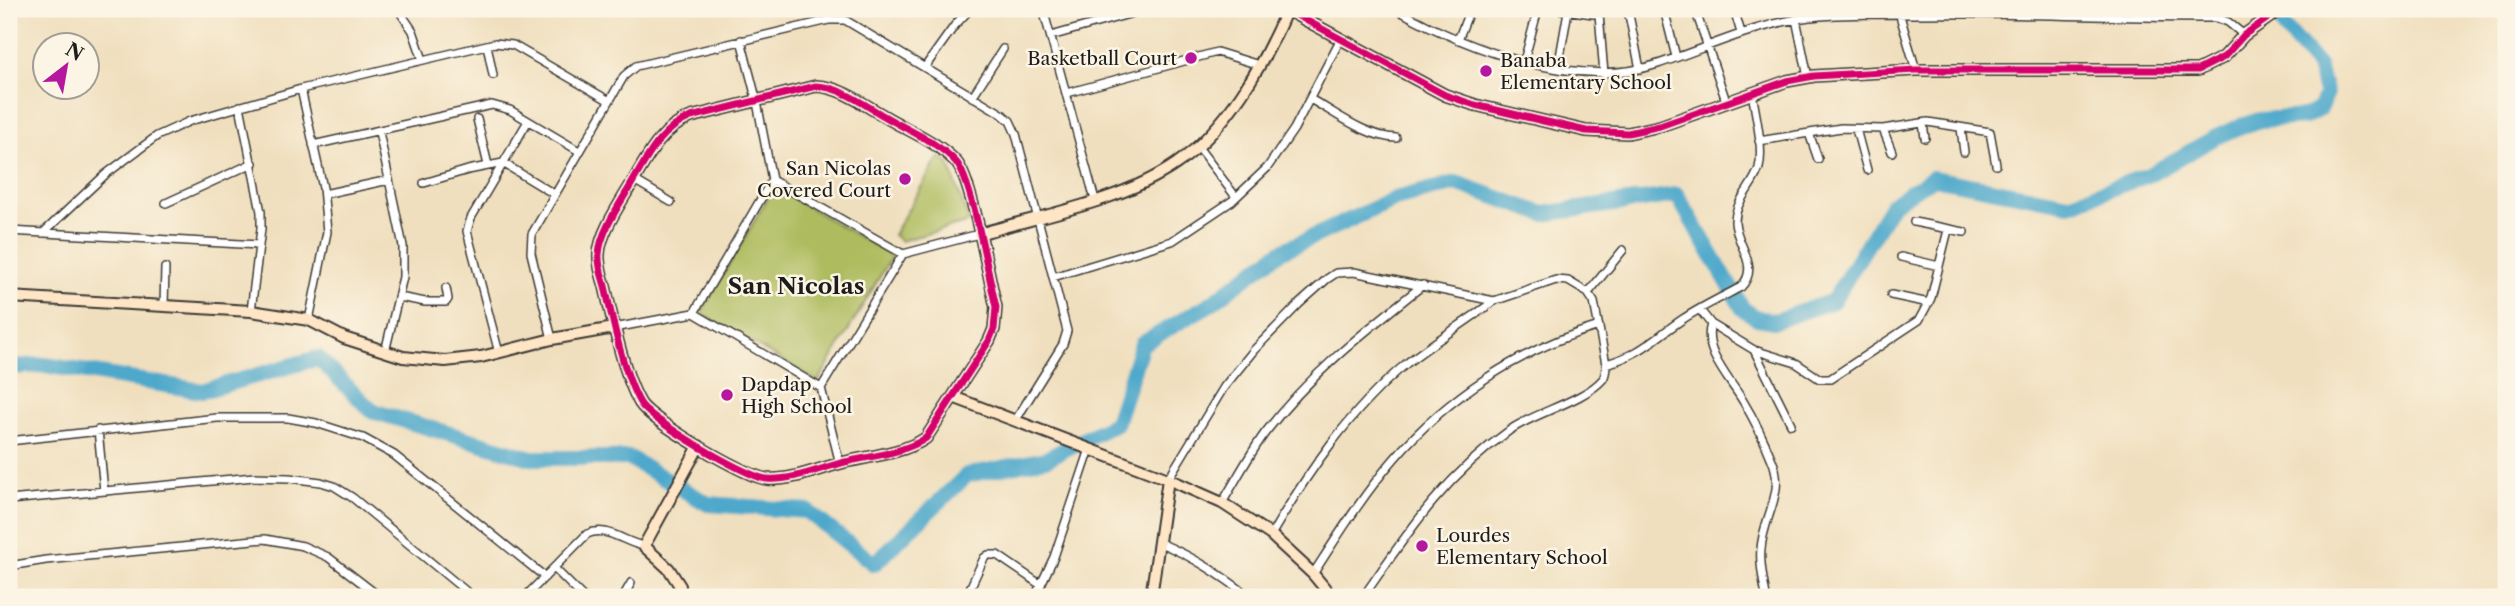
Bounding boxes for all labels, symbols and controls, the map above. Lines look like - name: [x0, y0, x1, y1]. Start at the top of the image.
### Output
- north arrow: [32, 32, 102, 102]
- text: N: [61, 38, 87, 66]
- place label: Basketball Court: [1027, 47, 1177, 70]
- place label: Banaba Elementary School: [1500, 49, 1672, 94]
- marker: Basketball Court: [1183, 50, 1199, 66]
- marker: Banaba Elementary School: [1478, 63, 1494, 79]
- place label: San Nicolas Covered Court: [757, 157, 891, 202]
- marker: San Nicolas Covered Court: [897, 171, 913, 187]
- district label: San Nicolas: [728, 272, 864, 300]
- place label: Dapdap High School: [741, 373, 853, 418]
- marker: Dapdap High School: [719, 387, 735, 403]
- place label: Lourdes Elementary School: [1436, 524, 1608, 569]
- marker: Lourdes Elementary School: [1414, 538, 1430, 554]

